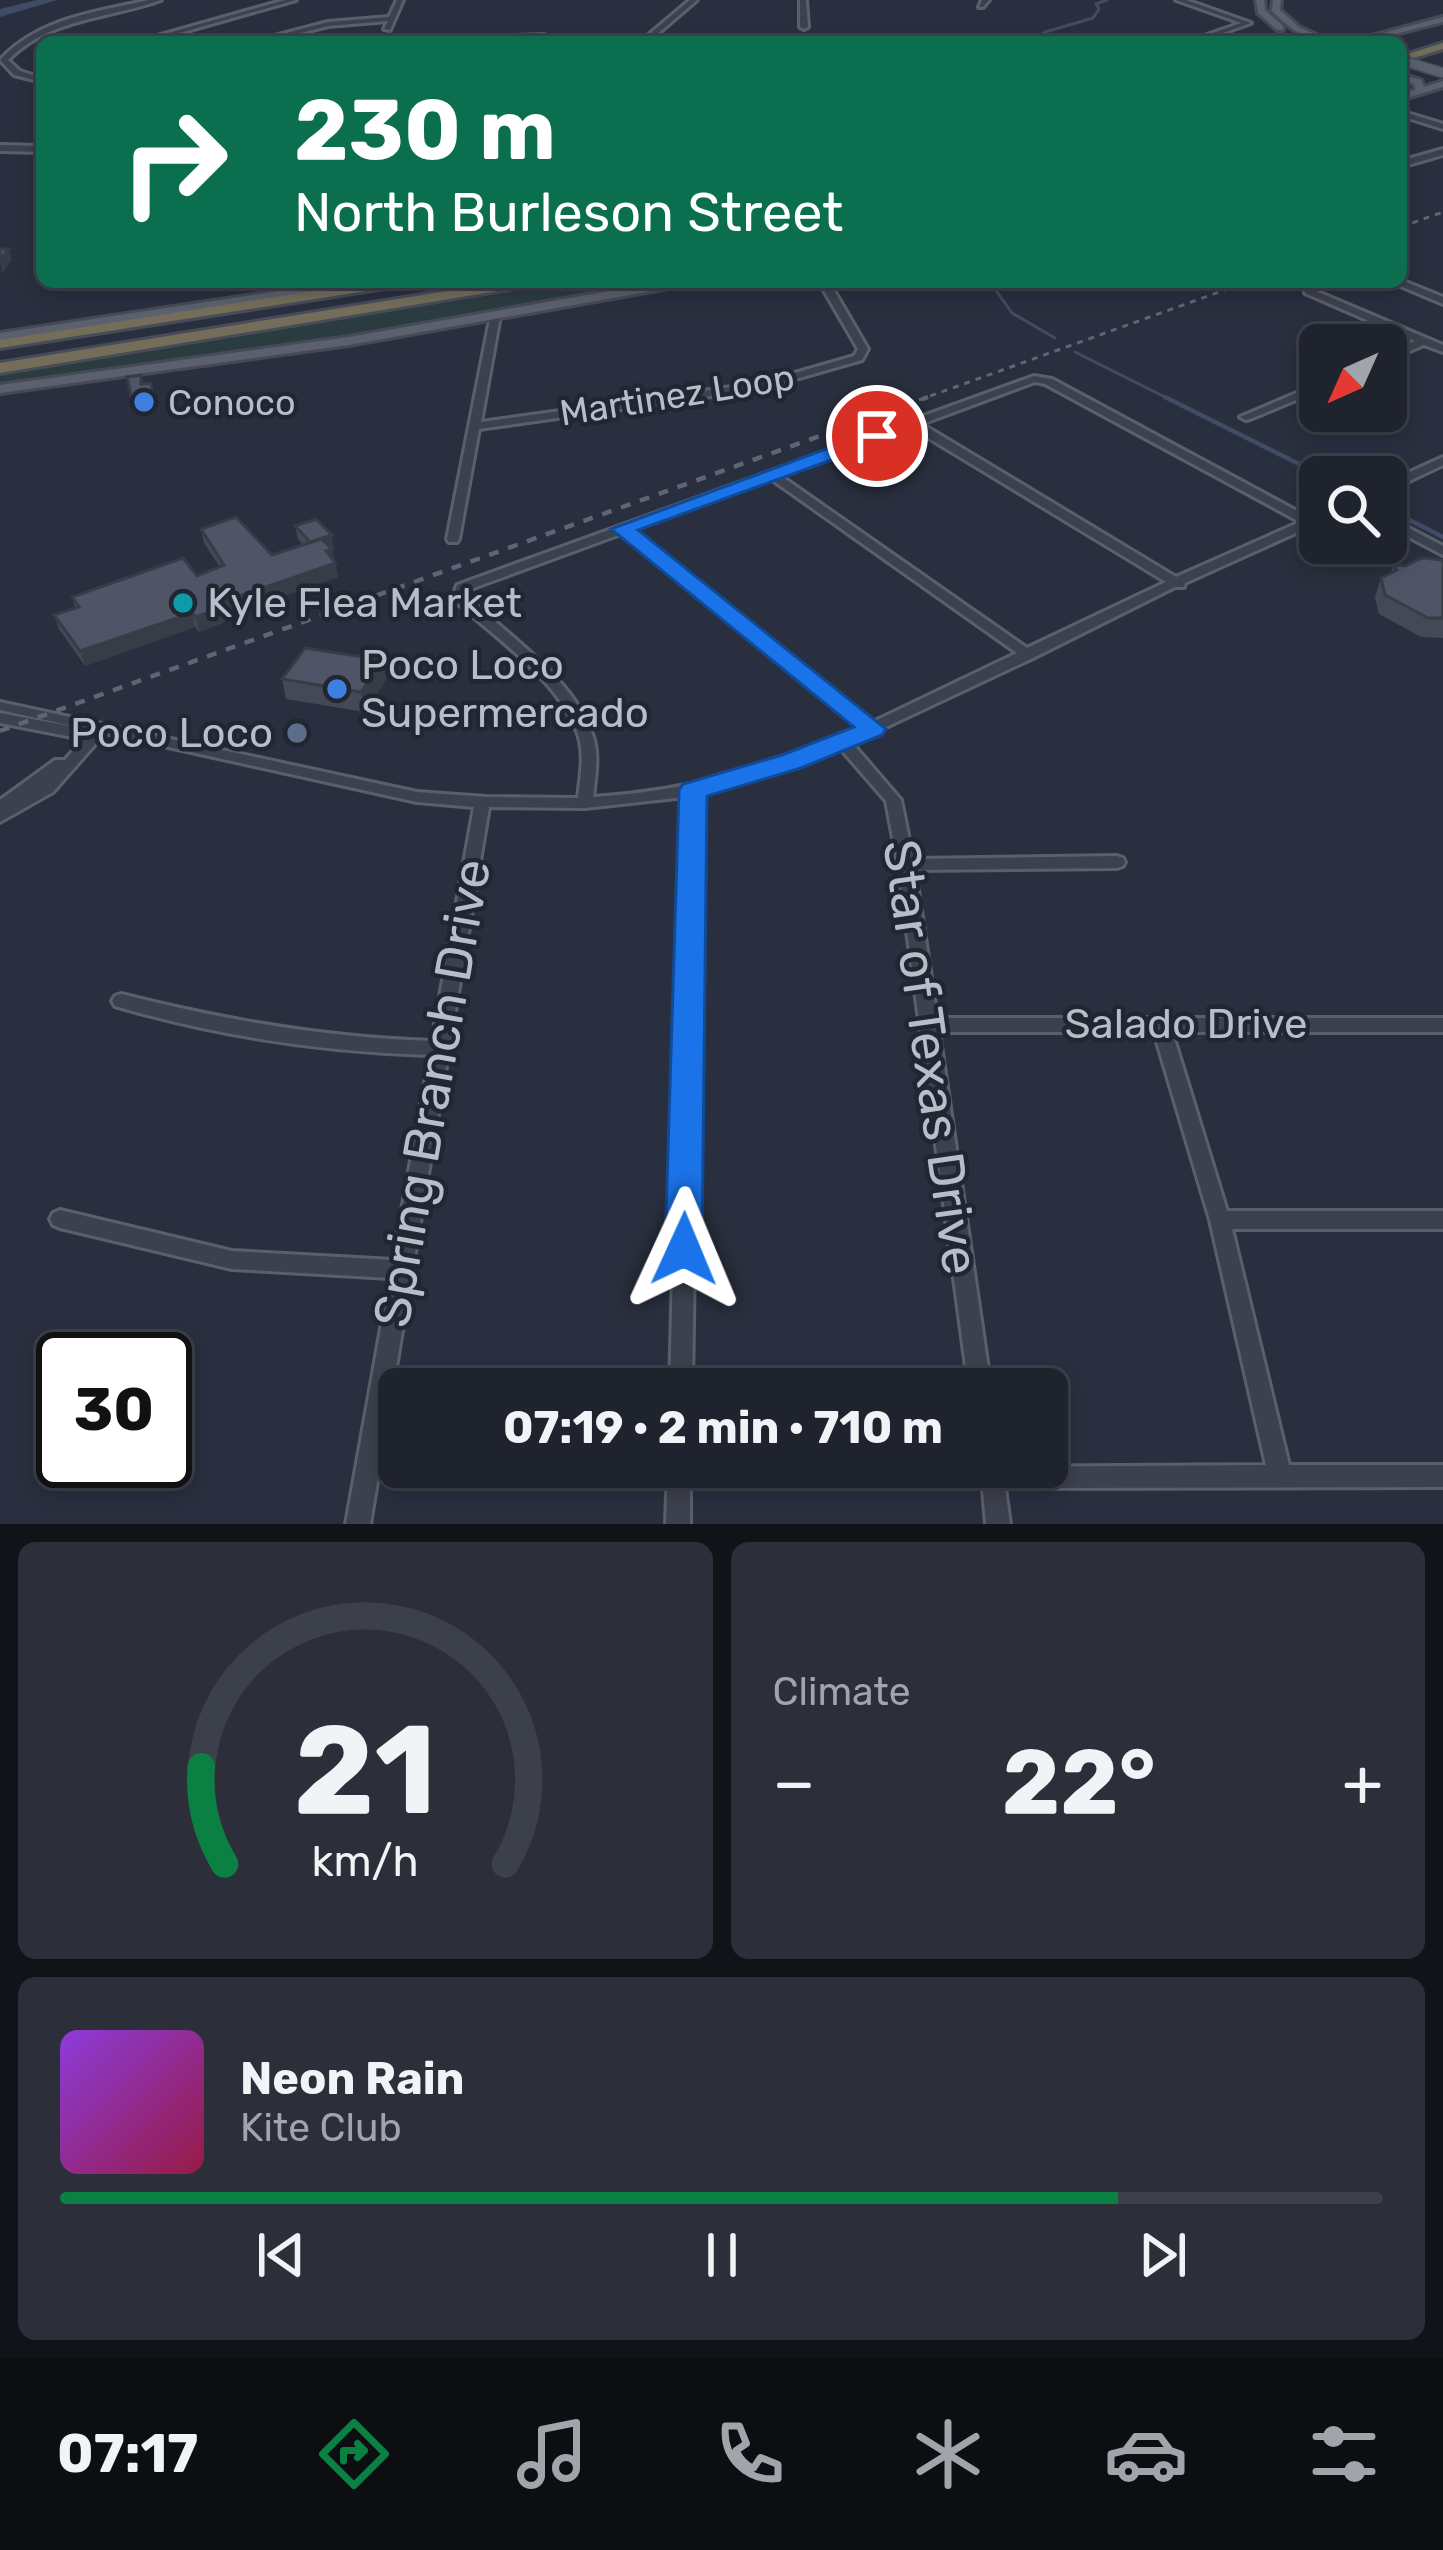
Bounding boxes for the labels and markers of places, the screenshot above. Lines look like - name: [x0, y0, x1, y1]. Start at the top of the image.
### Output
- place label: Conoco: [168, 381, 296, 424]
- pin: [826, 385, 928, 487]
- marker: Conoco: [131, 389, 157, 415]
- place label: Kyle Flea Market: [207, 578, 522, 628]
- marker: Kyle Flea Market: [170, 590, 196, 616]
- place label: Poco Loco Supermercado: [361, 640, 649, 738]
- marker: Poco Loco Supermercado: [324, 676, 350, 702]
- place label: Poco Loco: [70, 708, 273, 758]
- marker: Poco Loco: [284, 720, 310, 746]

